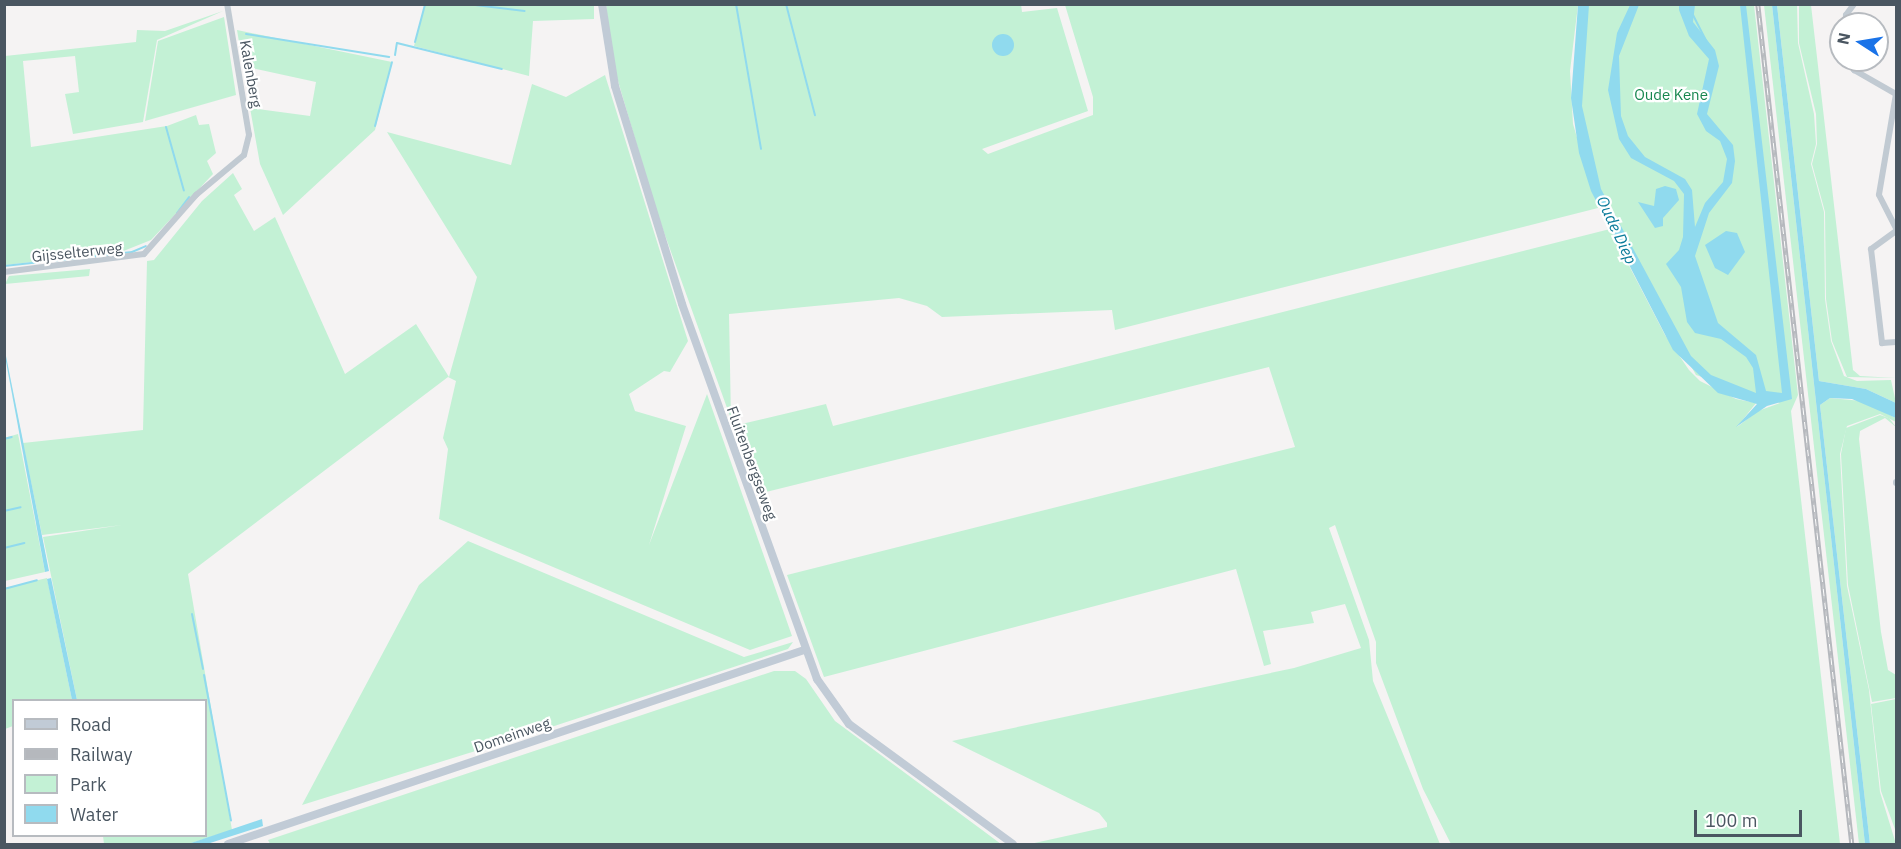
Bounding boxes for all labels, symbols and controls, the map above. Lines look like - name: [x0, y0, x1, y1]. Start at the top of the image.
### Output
- north arrow: [1829, 12, 1889, 72]
- text: N: [1832, 31, 1854, 46]
- street label: Kalenberg: [236, 39, 266, 109]
- park label: Oude Kene: [1634, 86, 1708, 104]
- water label: Oude Diep: [1593, 193, 1641, 267]
- street label: Gijsselterweg: [31, 238, 123, 266]
- street label: Fluitenbergseweg: [723, 404, 781, 522]
- legend: [12, 699, 207, 837]
- text: Road: [70, 713, 111, 736]
- street label: Domeinweg: [471, 714, 553, 756]
- text: Railway: [70, 743, 132, 766]
- text: Park: [70, 773, 106, 796]
- scale bar: [1697, 798, 1805, 836]
- text: Water: [70, 803, 118, 826]
- text: 100 m: [1705, 809, 1757, 832]

